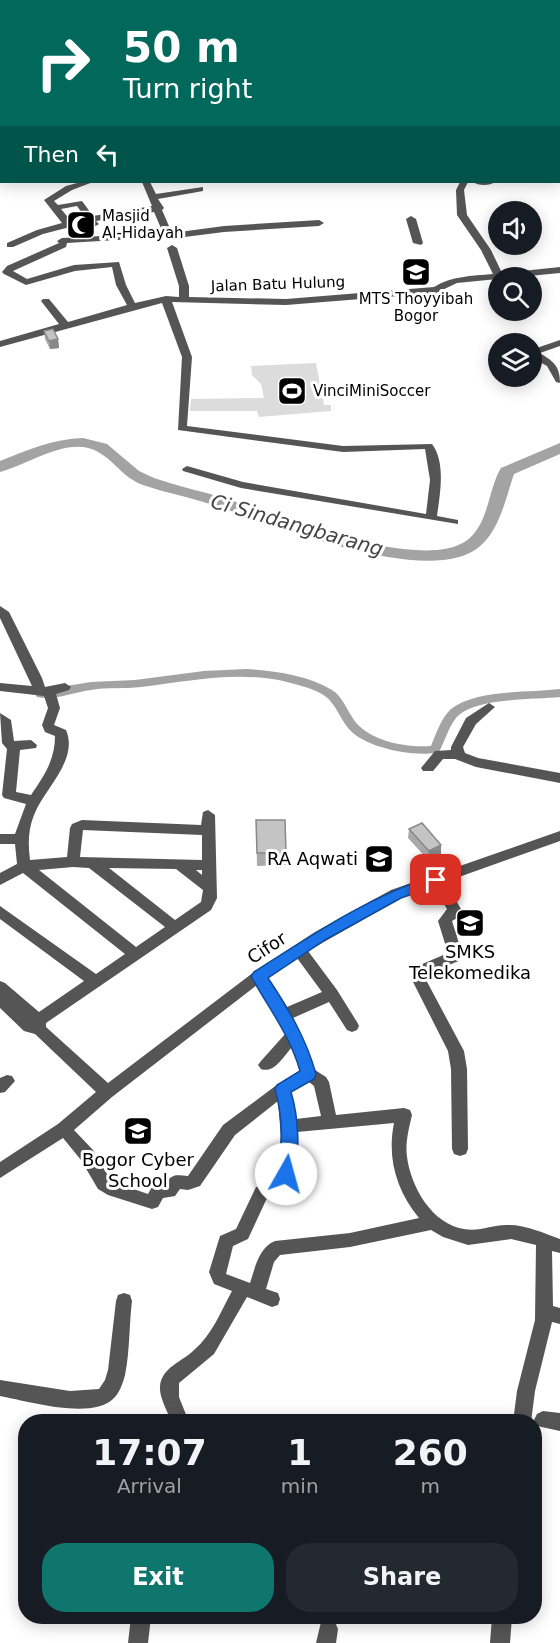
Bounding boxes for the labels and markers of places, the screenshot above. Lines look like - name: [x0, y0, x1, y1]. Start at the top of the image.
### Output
- place label: Masjid Al-Hidayah: [102, 207, 184, 242]
- mosque icon: Masjid Al-Hidayah: [65, 209, 97, 241]
- school or university icon: MTS Thoyyibah Bogor: [400, 256, 432, 288]
- place label: MTS Thoyyibah Bogor: [359, 290, 473, 325]
- sports icon: VinciMiniSoccer: [276, 375, 308, 407]
- place label: VinciMiniSoccer: [313, 382, 431, 400]
- school or university icon: RA Aqwati: [363, 843, 395, 875]
- place label: RA Aqwati: [267, 848, 358, 869]
- pin: [410, 854, 461, 905]
- school or university icon: SMKS Telekomedika: [454, 907, 486, 939]
- place label: SMKS Telekomedika: [408, 941, 531, 983]
- school or university icon: Bogor Cyber School: [122, 1115, 154, 1147]
- place label: Bogor Cyber School: [82, 1149, 195, 1191]

